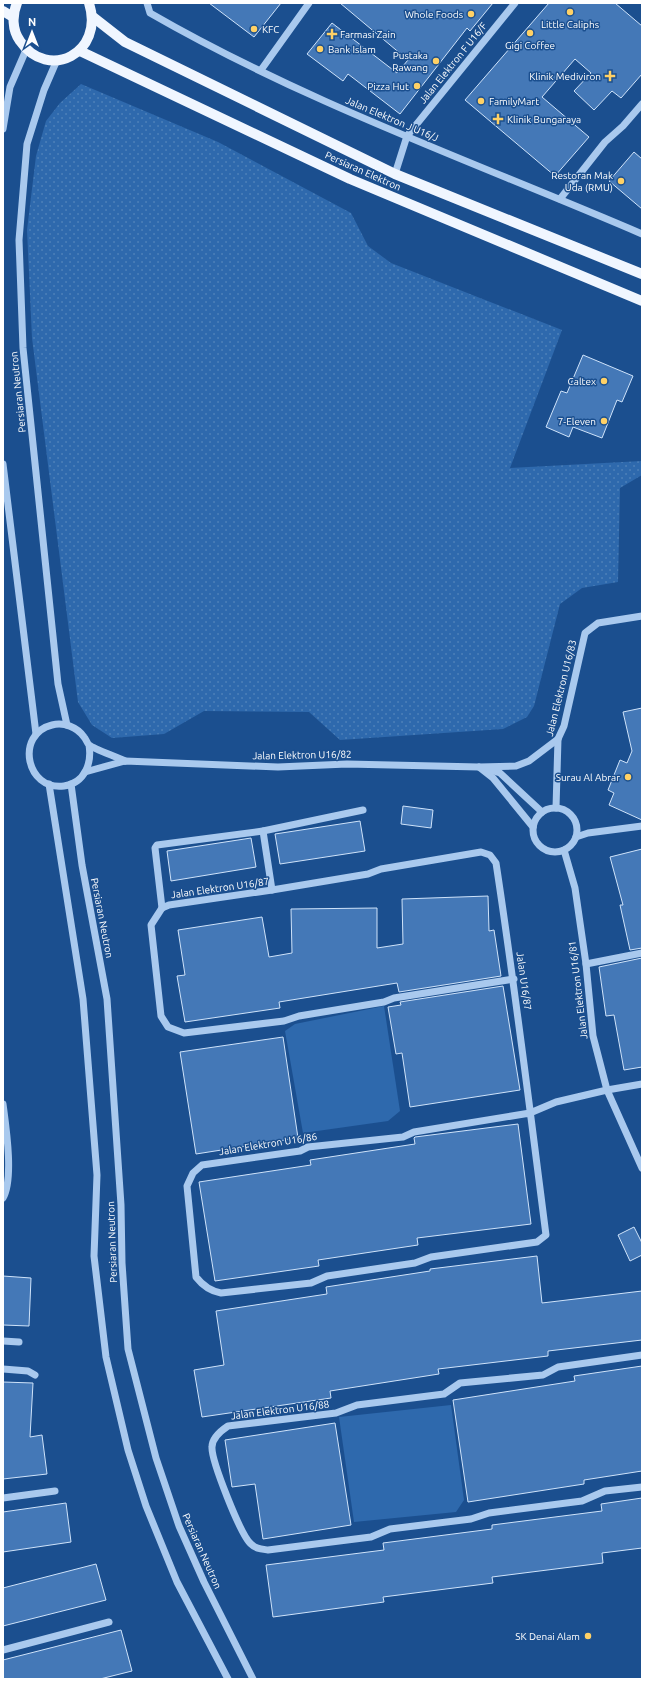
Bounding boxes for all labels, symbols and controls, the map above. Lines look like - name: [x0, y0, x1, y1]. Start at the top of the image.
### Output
- marker: Little Caliphs: [565, 7, 575, 17]
- place label: Whole Foods: [405, 9, 463, 20]
- marker: Whole Foods: [466, 9, 476, 19]
- north arrow: [12, 12, 52, 52]
- text: N: [28, 16, 36, 28]
- place label: Little Caliphs: [541, 19, 599, 30]
- street label: Jalan Elektron F U16/F: [417, 20, 489, 106]
- marker: KFC: [249, 24, 259, 34]
- place label: KFC: [262, 24, 279, 35]
- marker: Gigi Coffee: [525, 28, 535, 38]
- marker: Farmasi Zain: [327, 29, 337, 39]
- place label: Farmasi Zain: [340, 29, 396, 40]
- place label: Gigi Coffee: [505, 40, 555, 51]
- marker: Bank Islam: [315, 44, 325, 54]
- place label: Bank Islam: [328, 44, 376, 55]
- place label: Pustaka Rawang: [392, 50, 428, 73]
- marker: Pustaka Rawang: [431, 56, 441, 66]
- marker: Klinik Mediviron: [604, 70, 616, 82]
- place label: Klinik Mediviron: [529, 71, 601, 82]
- place label: Pizza Hut: [367, 81, 409, 92]
- marker: Pizza Hut: [412, 81, 422, 91]
- street label: Jalan Elektron J U16/J: [344, 94, 440, 144]
- marker: FamilyMart: [476, 96, 486, 106]
- place label: FamilyMart: [489, 96, 539, 107]
- marker: Klinik Bungaraya: [492, 113, 504, 125]
- place label: Klinik Bungaraya: [507, 114, 581, 125]
- street label: Persiaran Elektron: [323, 149, 403, 193]
- place label: Restoran Mak Uda (RMU): [551, 170, 613, 193]
- marker: Restoran Mak Uda (RMU): [616, 176, 626, 186]
- street label: Persiaran Neutron: [8, 351, 28, 433]
- place label: Caltex: [568, 376, 596, 387]
- marker: Caltex: [599, 376, 609, 386]
- place label: 7-Eleven: [558, 416, 596, 427]
- marker: 7-Eleven: [599, 416, 609, 426]
- street label: Jalan Elektron U16/83: [544, 639, 578, 737]
- street label: Jalan Elektron U16/82: [252, 749, 352, 761]
- place label: Surau Al Abrar: [556, 772, 620, 783]
- marker: Surau Al Abrar: [623, 772, 633, 782]
- street label: Jalan Elektron U16/87: [170, 876, 270, 900]
- street label: Persiaran Neutron: [89, 877, 115, 959]
- street label: Jalan Elektron U16/81: [566, 940, 590, 1040]
- street label: Jalan U16/87: [514, 951, 534, 1011]
- street label: Jalan Elektron U16/86: [218, 1131, 318, 1157]
- street label: Persiaran Neutron: [105, 1201, 119, 1283]
- street label: Jalan Elektron U16/88: [230, 1398, 330, 1422]
- street label: Persiaran Neutron: [180, 1512, 224, 1590]
- place label: SK Denai Alam: [515, 1631, 580, 1642]
- marker: SK Denai Alam: [583, 1631, 593, 1641]

